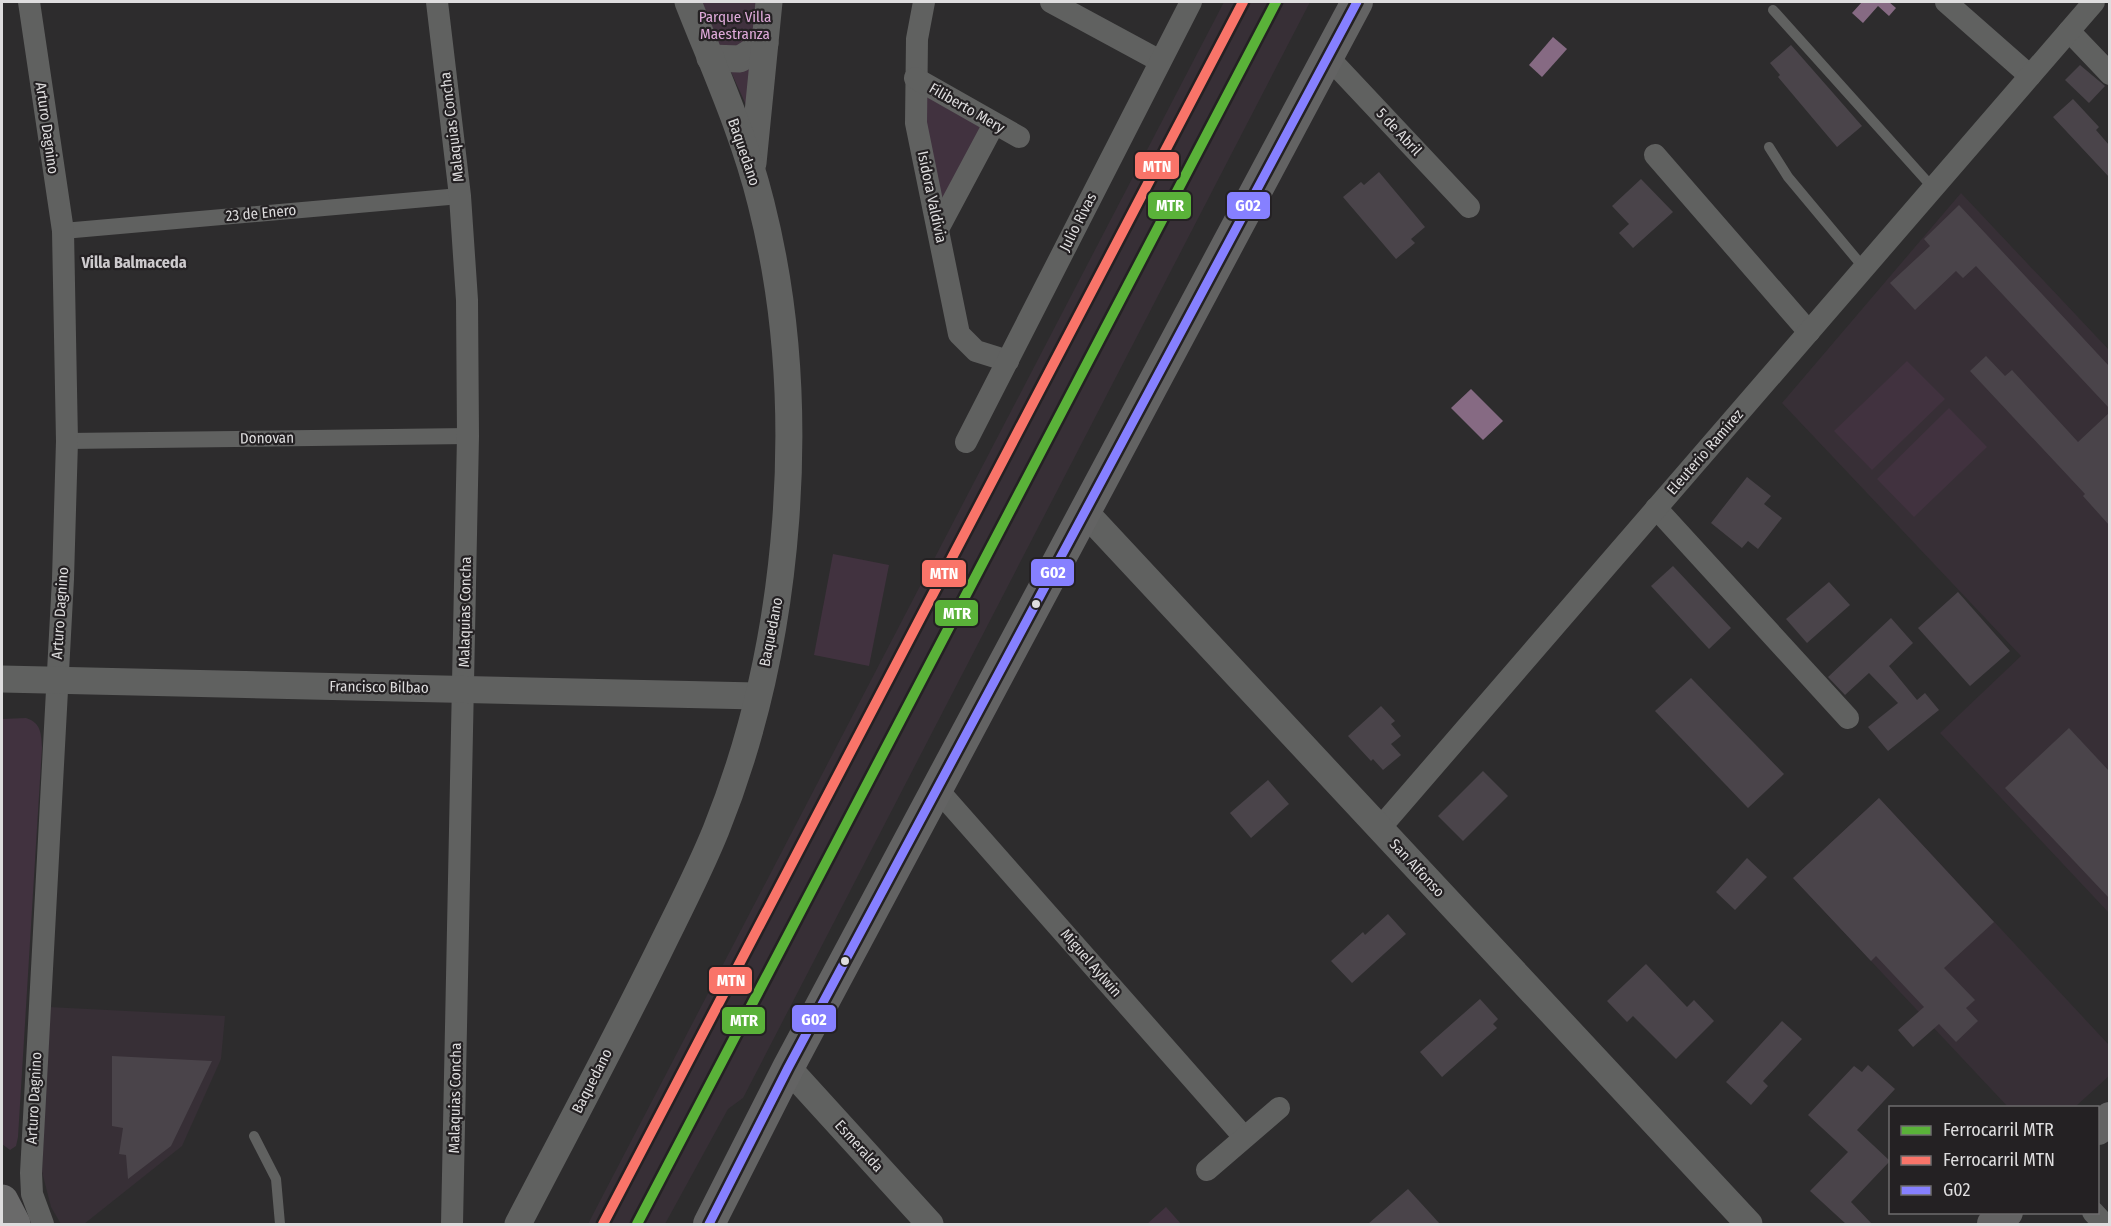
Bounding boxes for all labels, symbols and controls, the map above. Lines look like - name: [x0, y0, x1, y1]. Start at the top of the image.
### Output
- park label: Parque Villa Maestranza: [699, 8, 771, 43]
- street label: Malaquias Concha: [436, 71, 468, 183]
- street label: Filiberto Mery: [926, 79, 1008, 137]
- street label: Arturo Dagnino: [32, 81, 62, 175]
- street label: 5 de Abril: [1373, 105, 1425, 159]
- street label: Baquedano: [724, 116, 764, 188]
- street label: Isidora Valdivia: [913, 149, 951, 245]
- line badge: MTN: [1134, 151, 1180, 180]
- text: MTN: [1143, 157, 1171, 176]
- street label: Julio Rivas: [1056, 190, 1100, 254]
- line badge: MTR: [1147, 191, 1192, 220]
- line badge: G02: [1226, 191, 1271, 220]
- text: MTR: [1156, 196, 1185, 215]
- text: G02: [1235, 196, 1261, 215]
- street label: 23 de Enero: [225, 201, 297, 225]
- district label: Villa Balmaceda: [80, 253, 187, 272]
- street label: Eleuterio Ramírez: [1663, 406, 1747, 498]
- street label: Donovan: [240, 429, 294, 447]
- street label: Malaquias Concha: [455, 556, 475, 668]
- line badge: G02: [1030, 558, 1075, 587]
- line badge: MTN: [921, 559, 967, 588]
- text: G02: [1040, 563, 1066, 582]
- text: MTN: [930, 564, 958, 583]
- street label: Arturo Dagnino: [48, 566, 72, 660]
- street label: Baquedano: [755, 596, 787, 668]
- unlabelled marker: [1030, 598, 1042, 610]
- line badge: MTR: [934, 599, 979, 627]
- text: MTR: [943, 604, 972, 623]
- street label: Francisco Bilbao: [329, 677, 429, 697]
- street label: San Alfonso: [1386, 835, 1448, 901]
- street label: Miguel Aylwin: [1057, 925, 1125, 1001]
- unlabelled marker: [839, 955, 851, 967]
- line badge: MTN: [708, 966, 753, 995]
- text: MTN: [717, 971, 745, 990]
- line badge: G02: [791, 1004, 837, 1033]
- line badge: MTR: [721, 1006, 766, 1035]
- text: G02: [801, 1010, 827, 1029]
- text: MTR: [730, 1011, 759, 1030]
- street label: Malaquias Concha: [445, 1042, 465, 1154]
- street label: Baquedano: [568, 1046, 616, 1116]
- street label: Arturo Dagnino: [23, 1051, 45, 1145]
- legend: [1889, 1106, 2099, 1214]
- street label: Esmeralda: [831, 1116, 887, 1176]
- text: Ferrocarril MTR: [1943, 1119, 2054, 1141]
- text: Ferrocarril MTN: [1943, 1149, 2055, 1171]
- text: G02: [1943, 1179, 1970, 1201]

